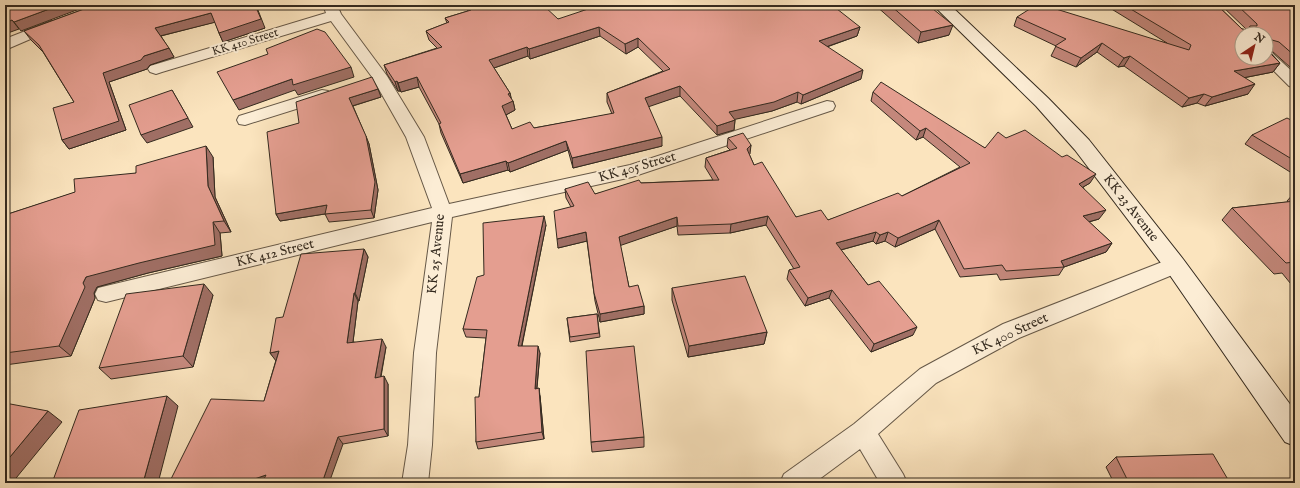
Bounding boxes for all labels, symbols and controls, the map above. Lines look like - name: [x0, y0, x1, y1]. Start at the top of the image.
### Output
- street label: KK 410 Street: [210, 25, 280, 59]
- north arrow: [1234, 26, 1274, 66]
- text: N: [1250, 30, 1267, 47]
- street label: KK 405 Street: [596, 147, 678, 187]
- street label: KK 23 Avenue: [1099, 171, 1163, 246]
- street label: KK 25 Avenue: [423, 212, 449, 295]
- street label: KK 412 Street: [234, 235, 316, 271]
- street label: KK 400 Street: [969, 308, 1051, 359]

